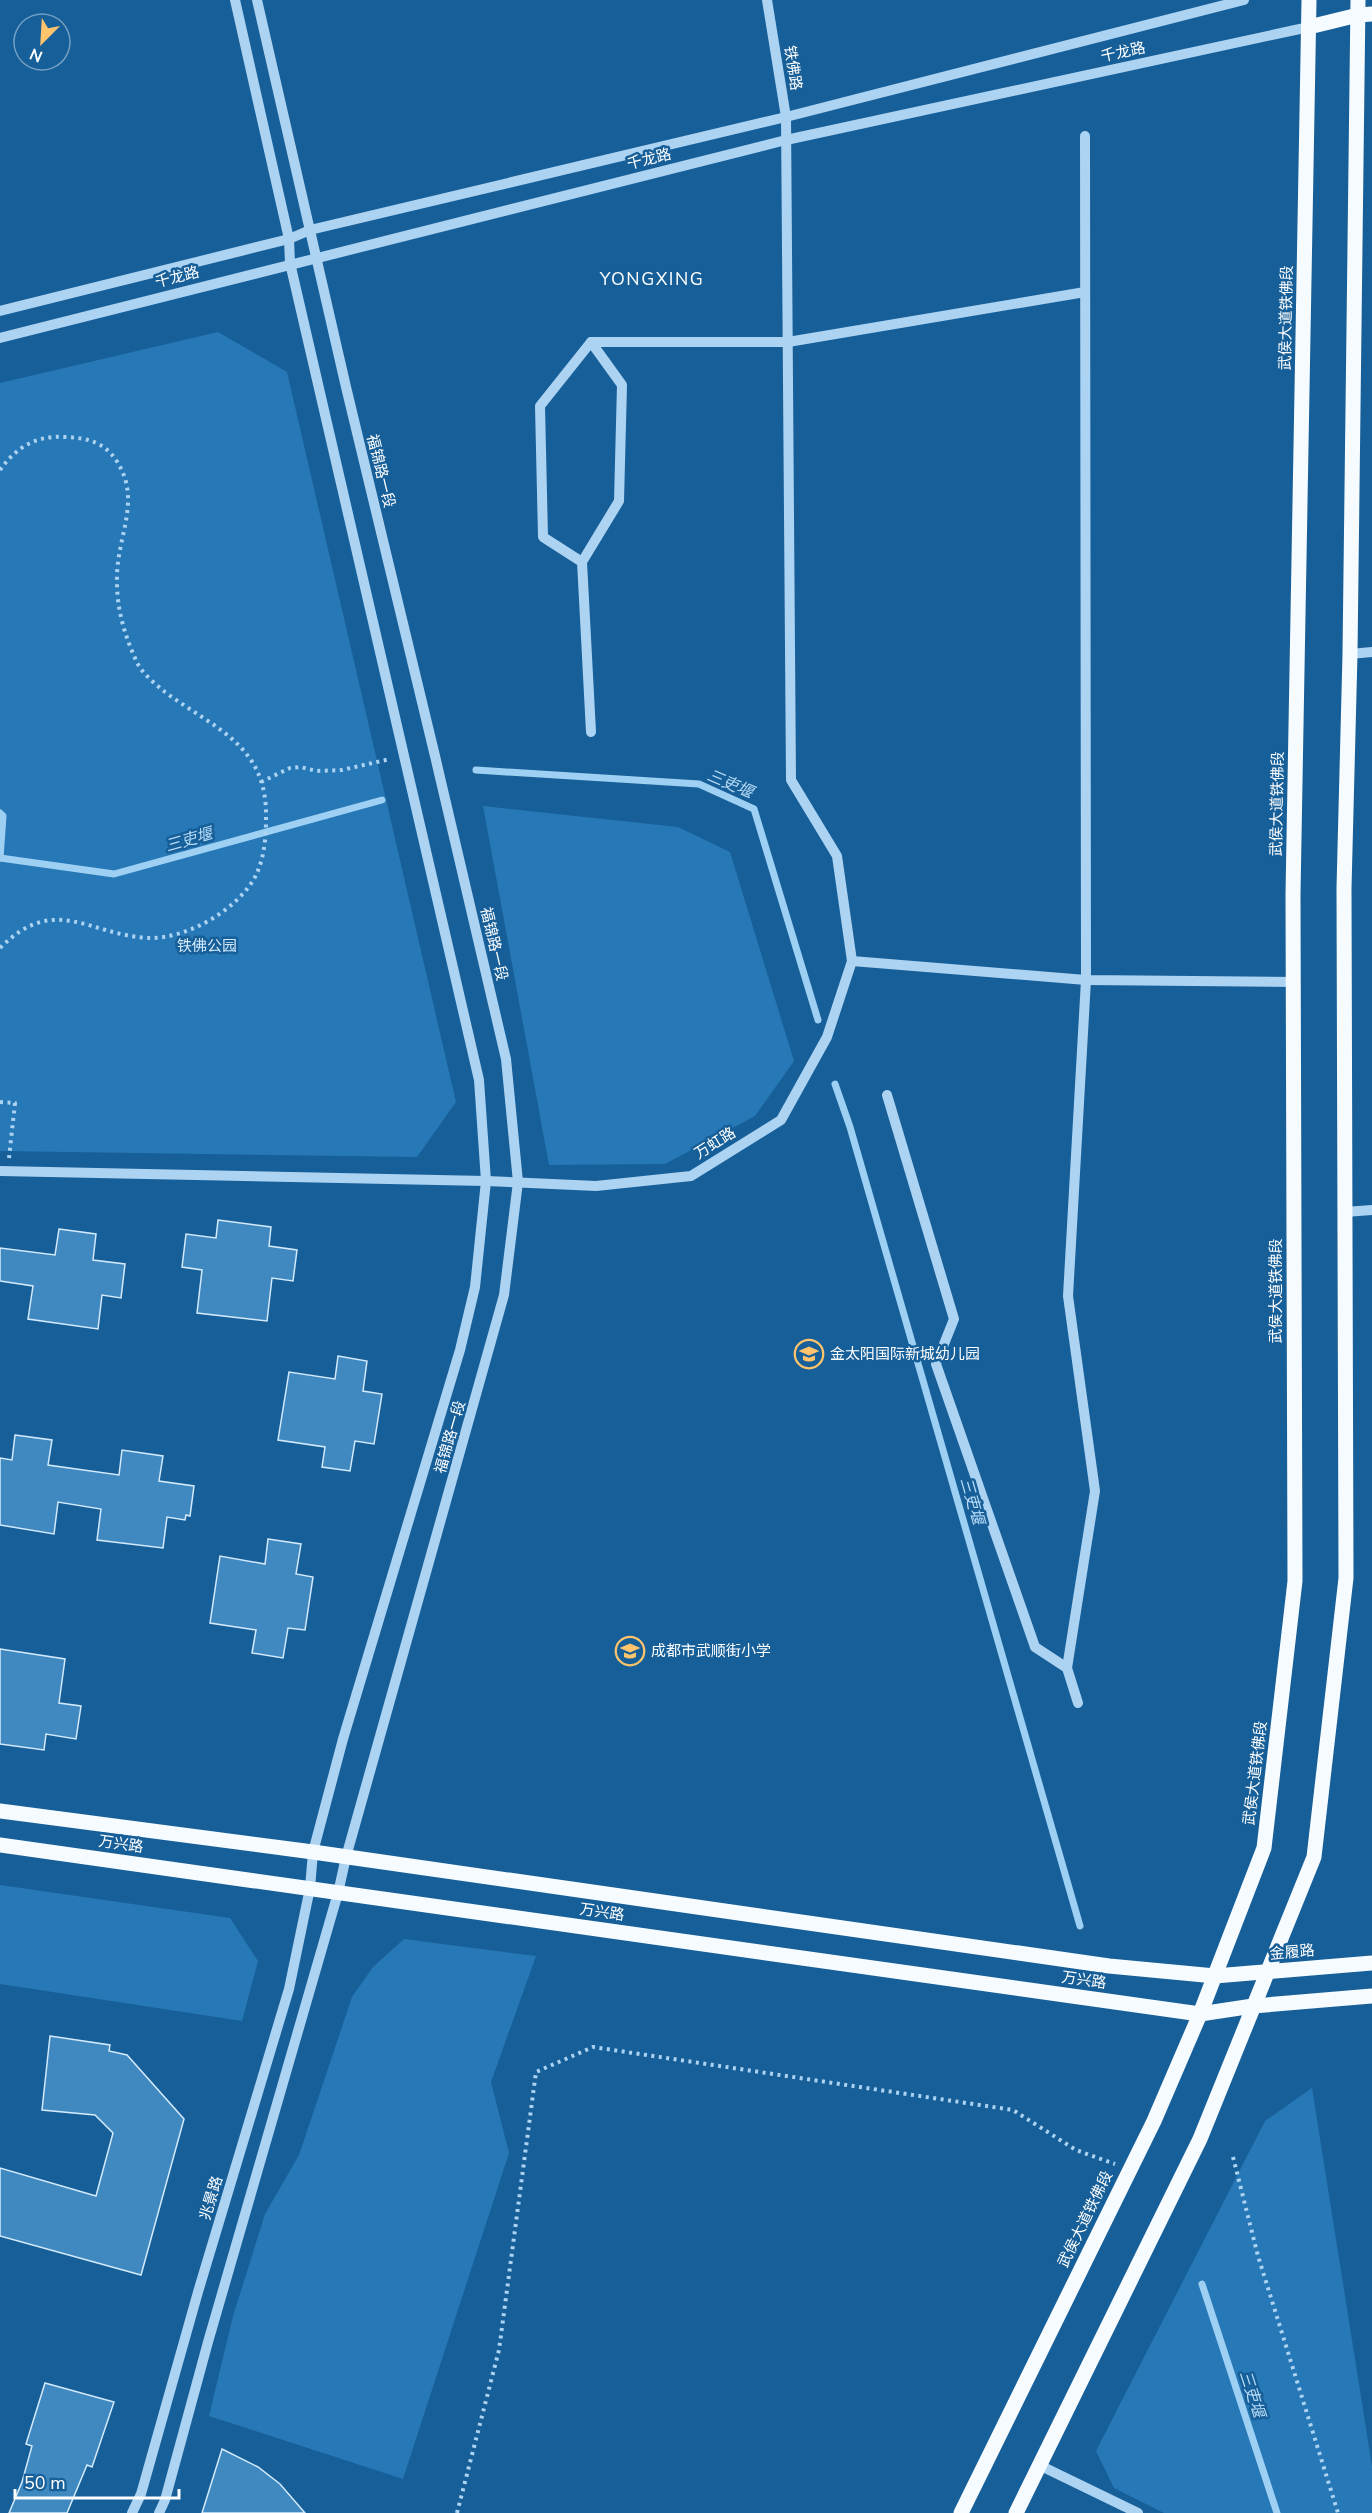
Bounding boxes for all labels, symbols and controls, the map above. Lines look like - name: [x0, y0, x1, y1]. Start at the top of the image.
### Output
- north arrow: [12, 12, 72, 72]
- street label: 千龙路: [1099, 38, 1147, 66]
- text: N: [26, 42, 46, 67]
- street label: 铁佛路: [780, 44, 806, 92]
- street label: 千龙路: [625, 144, 673, 174]
- street label: 千龙路: [153, 262, 201, 292]
- street label: 武侯大道铁佛段: [1275, 265, 1297, 371]
- district label: YONGXING: [599, 267, 704, 291]
- street label: 福锦路一段: [362, 432, 400, 510]
- street label: 武侯大道铁佛段: [1266, 751, 1288, 857]
- water label: 三吏堰: [704, 764, 759, 805]
- water label: 三吏堰: [163, 822, 218, 857]
- street label: 福锦路一段: [476, 905, 512, 983]
- park label: 铁佛公园: [177, 936, 237, 956]
- street label: 万虹路: [691, 1123, 739, 1163]
- street label: 武侯大道铁佛段: [1266, 1238, 1286, 1344]
- school or university icon: 金太阳国际新城幼儿园: [793, 1338, 825, 1370]
- place label: 金太阳国际新城幼儿园: [830, 1344, 980, 1364]
- street label: 福锦路一段: [430, 1398, 470, 1476]
- water label: 三吏堰: [955, 1475, 990, 1530]
- school or university icon: 成都市武顺街小学: [614, 1635, 646, 1667]
- place label: 成都市武顺街小学: [651, 1641, 771, 1661]
- street label: 武侯大道铁佛段: [1239, 1720, 1271, 1826]
- street label: 万兴路: [97, 1831, 145, 1857]
- street label: 万兴路: [578, 1899, 626, 1925]
- street label: 金履路: [1269, 1940, 1315, 1964]
- street label: 万兴路: [1060, 1967, 1108, 1993]
- street label: 武侯大道铁佛段: [1053, 2167, 1117, 2271]
- street label: 兆景路: [195, 2174, 227, 2222]
- water label: 三吏堰: [1234, 2368, 1271, 2423]
- scale bar: [15, 2462, 178, 2500]
- text: 50 m: [24, 2471, 66, 2495]

